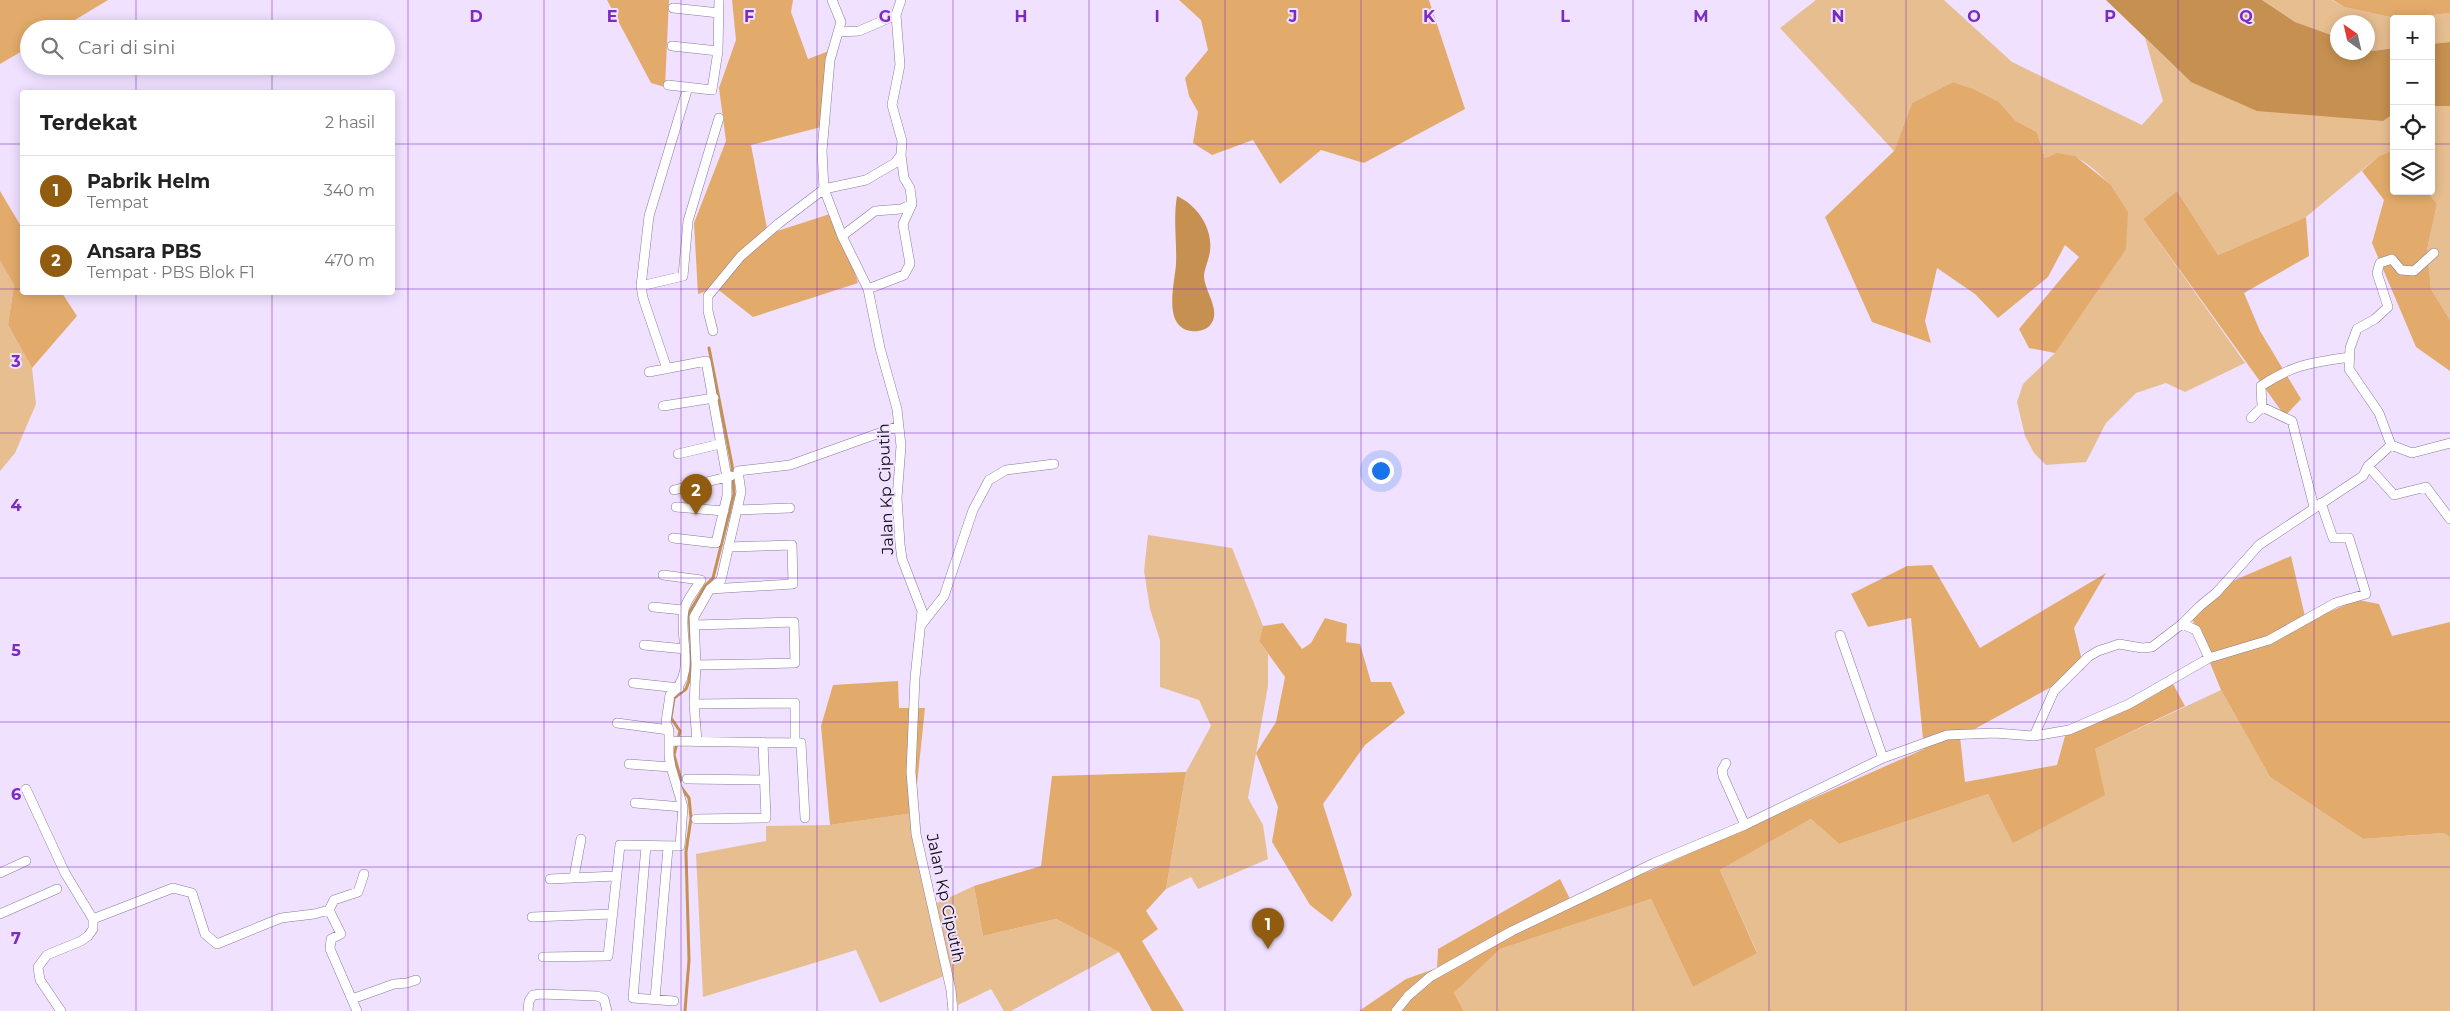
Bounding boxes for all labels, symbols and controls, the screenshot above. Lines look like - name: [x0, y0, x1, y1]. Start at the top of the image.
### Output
- text: D: [469, 7, 483, 26]
- text: E: [607, 7, 617, 26]
- text: F: [744, 7, 754, 26]
- text: G: [879, 7, 891, 26]
- text: H: [1015, 7, 1027, 26]
- text: I: [1154, 7, 1160, 26]
- text: J: [1288, 7, 1297, 26]
- text: K: [1423, 7, 1436, 26]
- text: L: [1560, 7, 1570, 26]
- text: M: [1693, 7, 1709, 26]
- text: N: [1832, 7, 1844, 26]
- text: O: [1967, 7, 1981, 26]
- text: P: [2104, 7, 2116, 26]
- text: Q: [2239, 7, 2253, 26]
- north arrow: [2330, 15, 2375, 60]
- map controls: [2390, 15, 2435, 195]
- button: +: [2390, 15, 2435, 60]
- search box: [20, 20, 395, 75]
- icon: search: [38, 34, 66, 62]
- text: Cari di sini: [78, 36, 175, 59]
- button: −: [2390, 60, 2435, 105]
- button: locate: [2390, 105, 2435, 150]
- text: Terdekat: [40, 110, 137, 135]
- text: 2 hasil: [325, 113, 375, 132]
- button: layers: [2390, 150, 2435, 195]
- text: Pabrik Helm: [87, 170, 210, 193]
- text: 1: [53, 181, 59, 200]
- text: 340 m: [324, 181, 375, 200]
- text: Tempat: [87, 193, 149, 212]
- text: Ansara PBS: [87, 240, 201, 263]
- text: 2: [51, 251, 61, 270]
- text: 470 m: [324, 251, 375, 270]
- text: Tempat · PBS Blok F1: [87, 263, 255, 282]
- text: 3: [10, 352, 21, 371]
- street label: Jalan Kp Ciputih: [874, 423, 897, 556]
- your location: [1368, 458, 1394, 484]
- pin: 2: [680, 474, 712, 515]
- text: 4: [10, 496, 22, 515]
- text: 5: [11, 641, 21, 660]
- text: 6: [11, 785, 21, 804]
- street label: Jalan Kp Ciputih: [922, 831, 968, 964]
- pin: 1: [1252, 908, 1284, 949]
- text: 7: [11, 929, 21, 948]

